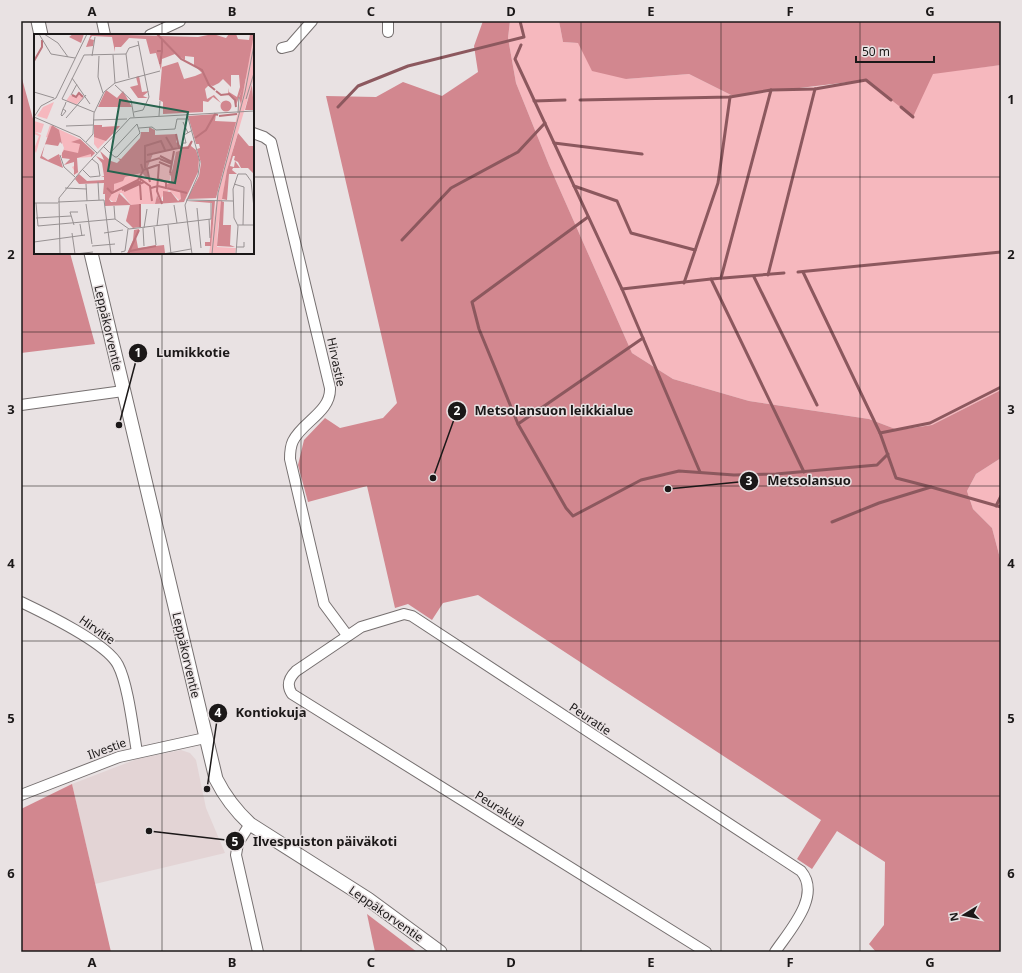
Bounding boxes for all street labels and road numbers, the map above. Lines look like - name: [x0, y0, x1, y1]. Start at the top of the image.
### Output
- street label: Leppäkorventie: [90, 283, 127, 373]
- street label: Hirvastie: [323, 336, 350, 388]
- street label: Leppäkorventie: [168, 610, 205, 700]
- street label: Hirvitie: [76, 611, 119, 648]
- street label: Peuratie: [566, 698, 615, 739]
- street label: Ilvestie: [85, 734, 129, 763]
- street label: Peurakuja: [472, 786, 529, 831]
- street label: Leppäkorventie: [346, 881, 427, 946]

